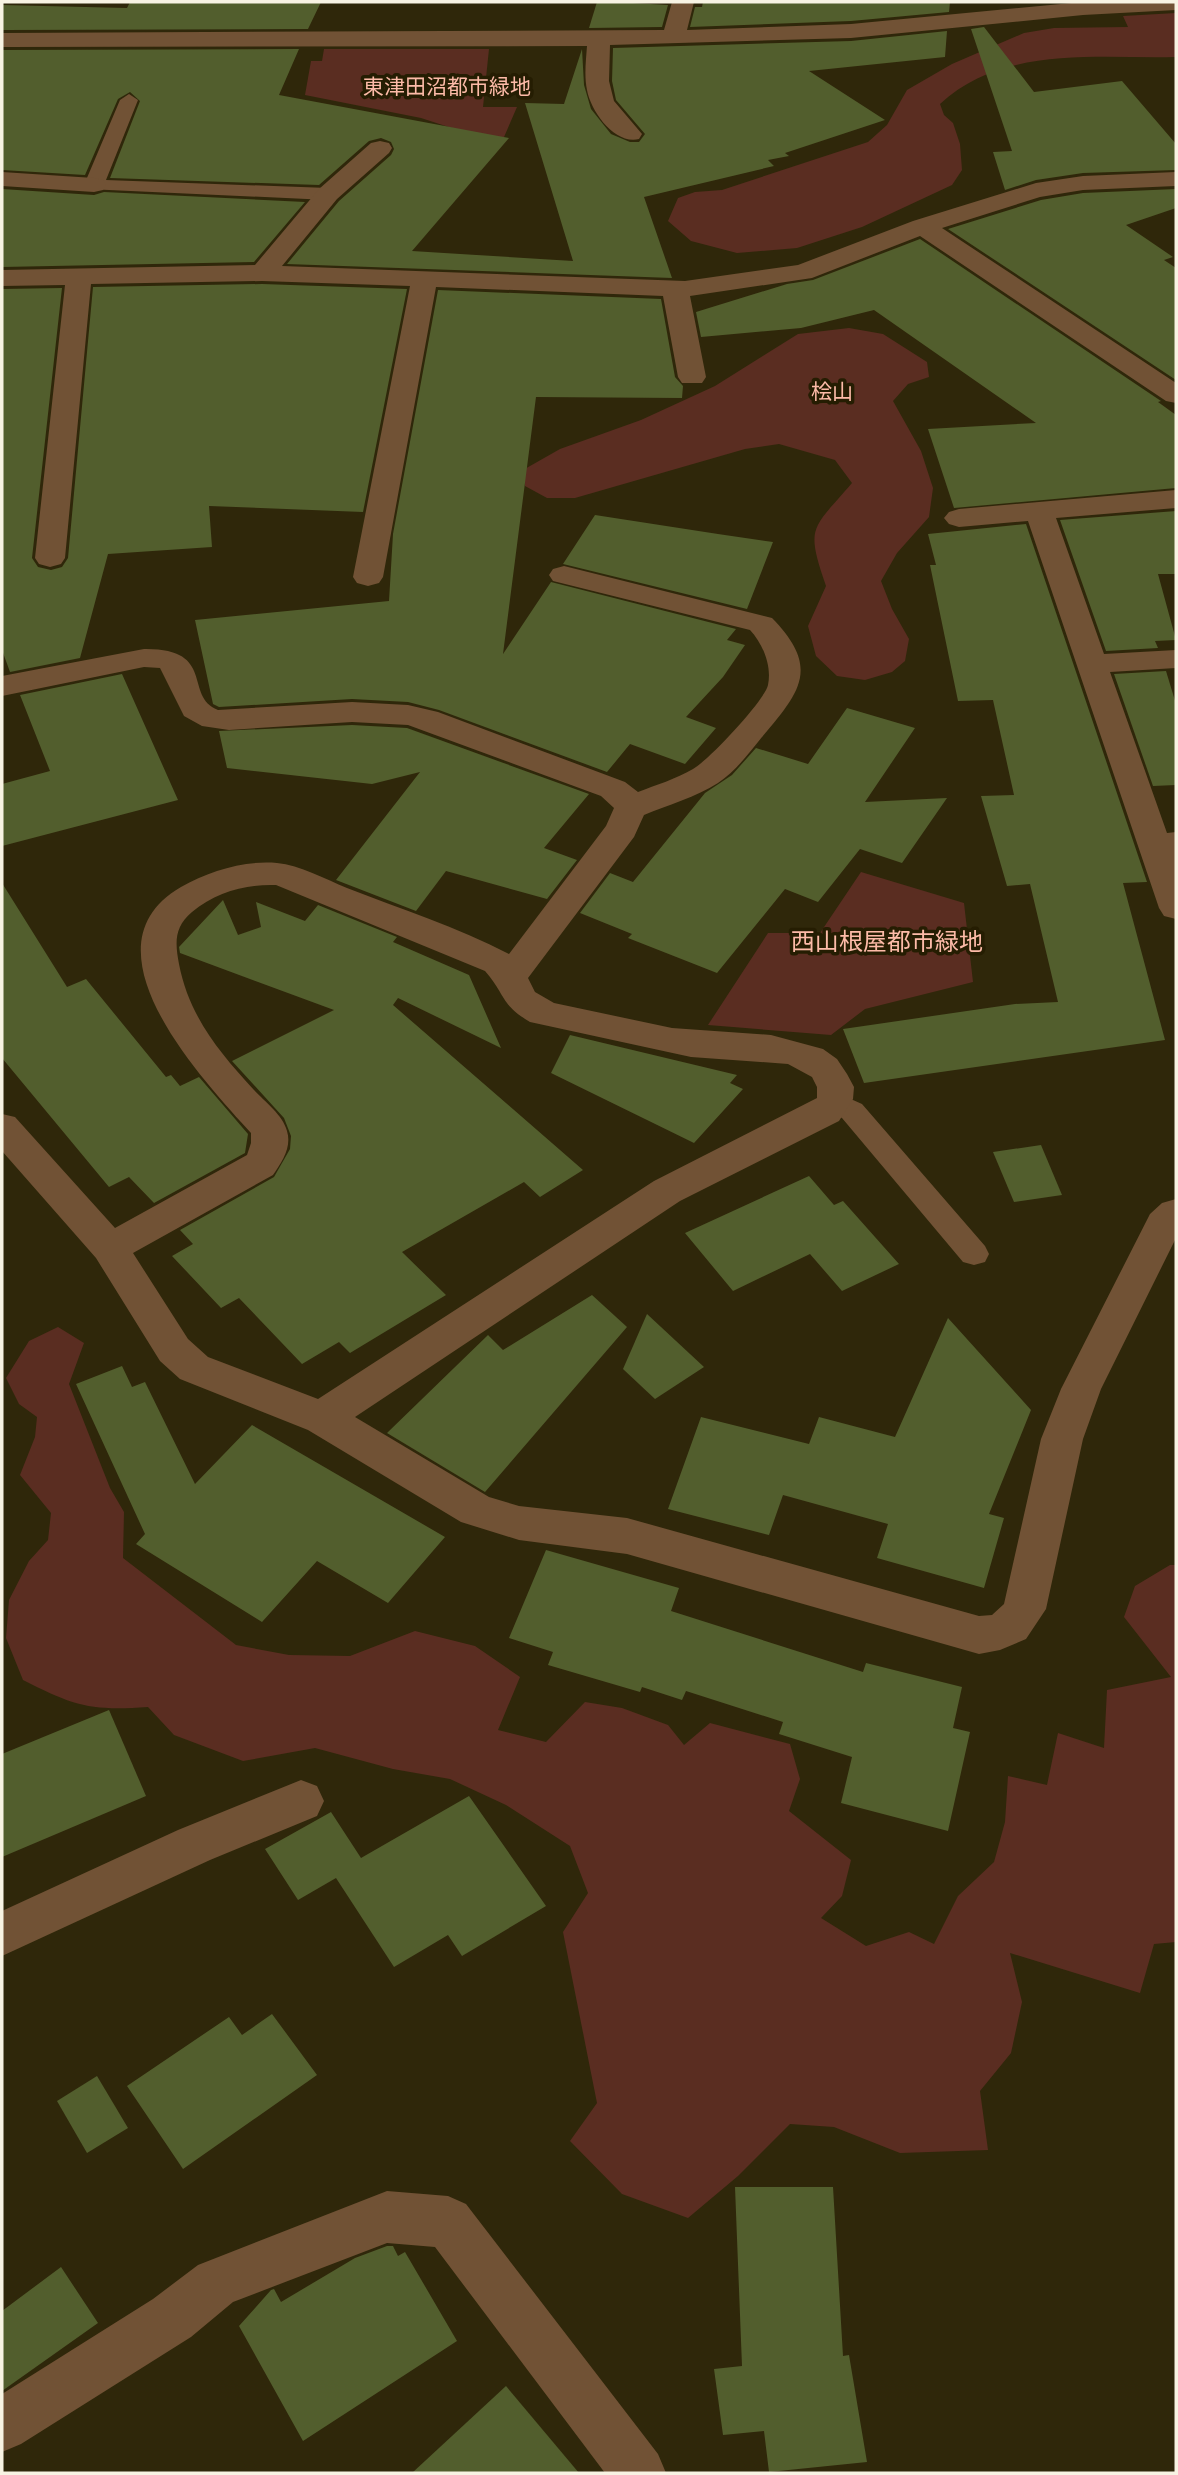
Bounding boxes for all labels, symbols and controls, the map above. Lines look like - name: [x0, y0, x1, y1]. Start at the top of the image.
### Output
- park label: 東津田沼都市緑地: [363, 74, 531, 99]
- park label: 桧山: [811, 379, 853, 404]
- park label: 西山根屋都市緑地: [791, 927, 983, 956]

